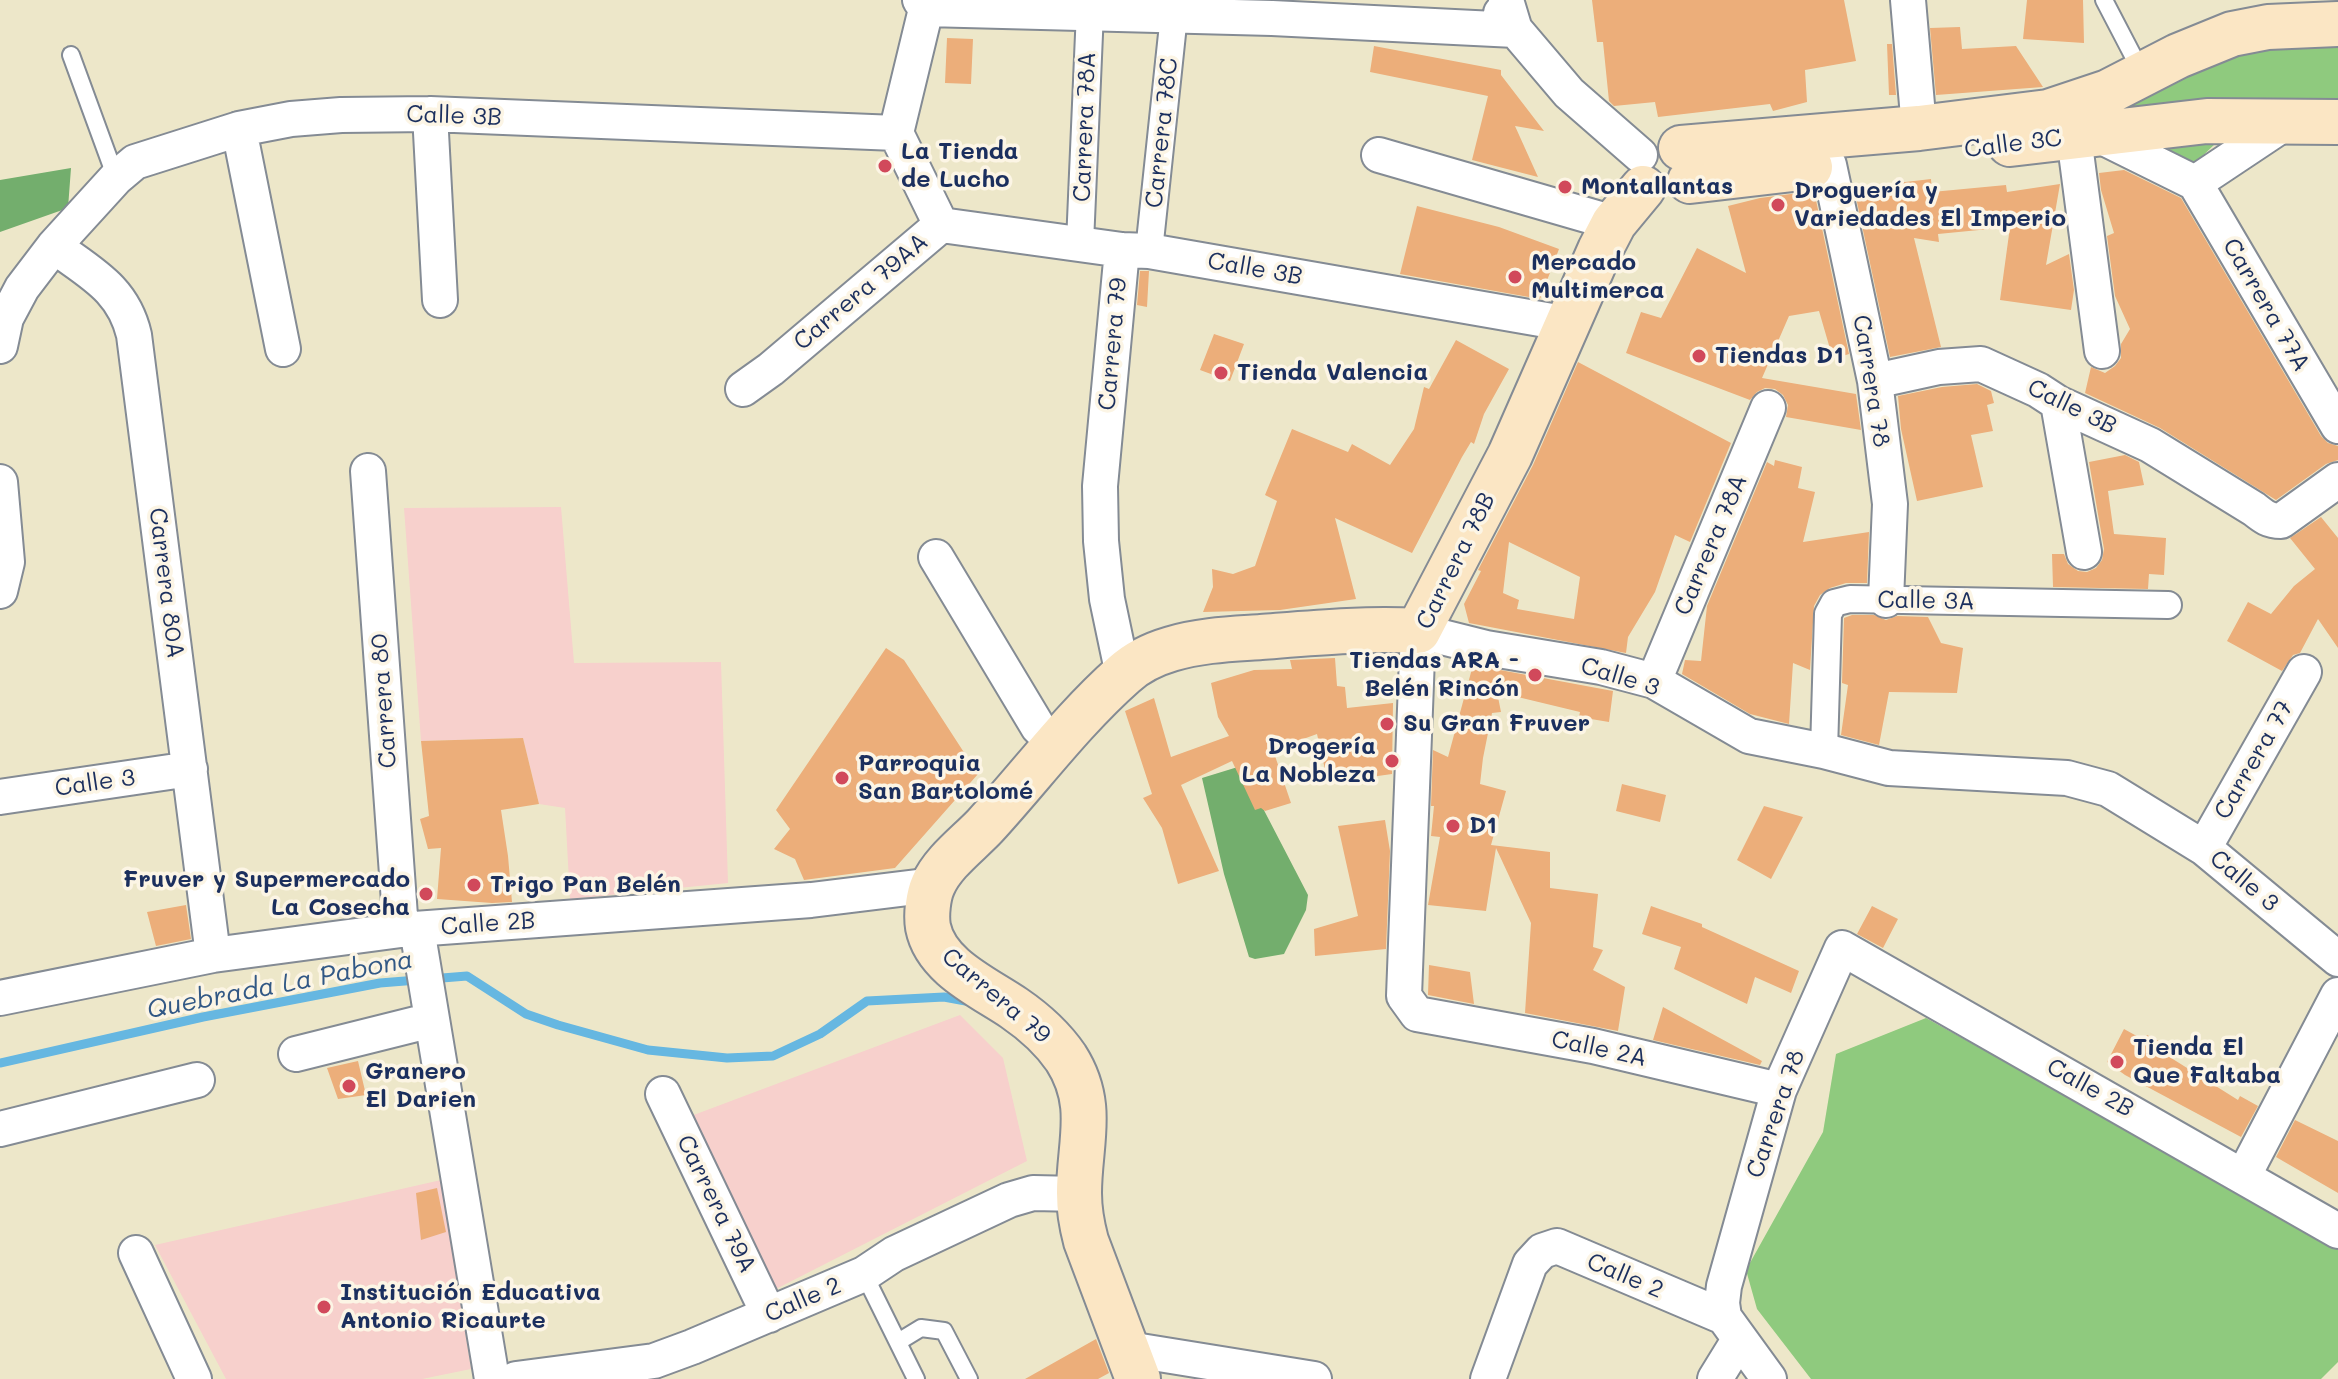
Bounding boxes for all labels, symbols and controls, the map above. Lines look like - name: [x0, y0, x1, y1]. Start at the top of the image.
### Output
- street label: Carrera 78A: [1068, 51, 1102, 203]
- street label: Carrera 78C: [1140, 57, 1184, 209]
- street label: Calle 3B: [406, 100, 502, 132]
- street label: Calle 3C: [1963, 124, 2063, 164]
- place label: La Tienda de Lucho: [901, 138, 1019, 194]
- marker: La Tienda de Lucho: [876, 157, 894, 175]
- place label: Montallantas: [1581, 173, 1733, 201]
- place label: Droguería y Variedades El Imperio: [1794, 177, 2066, 233]
- marker: Montallantas: [1556, 178, 1574, 196]
- marker: Droguería y Variedades El Imperio: [1769, 196, 1787, 214]
- street label: Carrera 79AA: [788, 227, 934, 357]
- street label: Carrera 77A: [2216, 233, 2316, 377]
- street label: Calle 3B: [1205, 247, 1305, 291]
- place label: Mercado Multimerca: [1531, 249, 1664, 305]
- marker: Mercado Multimerca: [1506, 268, 1524, 286]
- street label: Carrera 79: [1093, 276, 1133, 412]
- street label: Carrera 78: [1846, 313, 1896, 449]
- place label: Tiendas D1: [1715, 342, 1844, 370]
- marker: Tiendas D1: [1690, 347, 1708, 365]
- place label: Tienda Valencia: [1237, 359, 1428, 387]
- marker: Tienda Valencia: [1212, 364, 1230, 382]
- street label: Calle 3B: [2023, 373, 2121, 441]
- street label: Carrera 78A: [1668, 470, 1754, 620]
- street label: Carrera 78B: [1411, 488, 1501, 634]
- street label: Carrera 80A: [142, 506, 190, 660]
- street label: Calle 3A: [1877, 586, 1975, 616]
- street label: Carrera 80: [365, 633, 403, 769]
- place label: Tiendas ARA - Belén Rincón: [1349, 647, 1519, 703]
- street label: Calle 3: [1577, 651, 1663, 703]
- marker: Tiendas ARA - Belén Rincón: [1526, 666, 1544, 684]
- street label: Carrera 77: [2208, 695, 2300, 825]
- place label: Su Gran Fruver: [1403, 710, 1590, 738]
- marker: Su Gran Fruver: [1378, 715, 1396, 733]
- place label: Drogería La Nobleza: [1242, 733, 1376, 789]
- place label: Parroquia San Bartolomé: [858, 750, 1033, 806]
- marker: Drogería La Nobleza: [1383, 752, 1401, 770]
- street label: Calle 3: [53, 763, 137, 803]
- marker: Parroquia San Bartolomé: [833, 769, 851, 787]
- place label: D1: [1469, 812, 1497, 840]
- marker: D1: [1444, 817, 1462, 835]
- street label: Calle 3: [2204, 844, 2284, 918]
- place label: Fruver y Supermercado La Cosecha: [123, 866, 410, 922]
- place label: Trigo Pan Belén: [490, 871, 681, 899]
- marker: Trigo Pan Belén: [465, 876, 483, 894]
- marker: Fruver y Supermercado La Cosecha: [417, 885, 435, 903]
- street label: Calle 2B: [440, 906, 536, 942]
- street label: Carrera 79: [936, 942, 1056, 1050]
- water label: Quebrada La Pabona: [144, 944, 416, 1026]
- street label: Calle 2A: [1549, 1025, 1649, 1073]
- place label: Tienda El Que Faltaba: [2133, 1034, 2281, 1090]
- street label: Carrera 78: [1741, 1046, 1811, 1182]
- street label: Calle 2B: [2041, 1052, 2139, 1124]
- marker: Tienda El Que Faltaba: [2108, 1053, 2126, 1071]
- place label: Granero El Darien: [365, 1058, 476, 1114]
- marker: Granero El Darien: [340, 1077, 358, 1095]
- street label: Carrera 79A: [670, 1130, 762, 1278]
- street label: Calle 2: [1583, 1247, 1667, 1305]
- street label: Calle 2: [761, 1271, 845, 1329]
- place label: Institución Educativa Antonio Ricaurte: [340, 1279, 601, 1335]
- marker: Institución Educativa Antonio Ricaurte: [315, 1298, 333, 1316]

